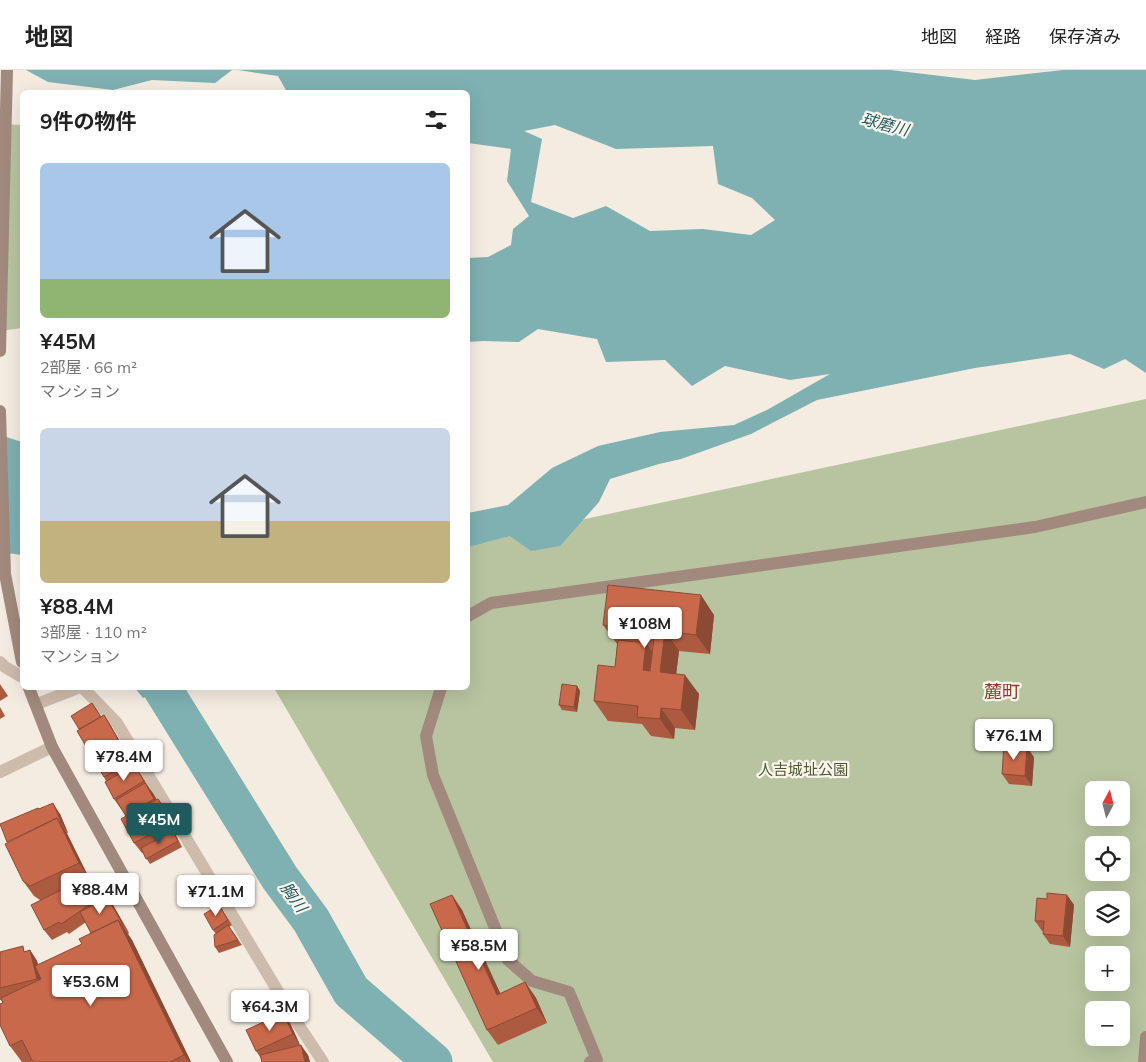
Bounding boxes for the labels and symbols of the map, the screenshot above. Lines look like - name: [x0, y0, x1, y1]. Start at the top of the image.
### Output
- water label: 球磨川: [859, 108, 913, 140]
- pin: ¥108M: [610, 606, 680, 649]
- district label: 麓町: [984, 680, 1020, 703]
- pin: ¥76.1M: [973, 718, 1055, 761]
- pin: ¥78.4M: [83, 740, 165, 782]
- park label: 人吉城址公園: [758, 760, 848, 779]
- north arrow: [1085, 781, 1130, 826]
- pin: ¥45M: [129, 802, 189, 845]
- pin: ¥88.4M: [59, 872, 141, 915]
- pin: ¥71.1M: [175, 874, 257, 917]
- water label: 胸川: [277, 878, 313, 917]
- pin: ¥58.5M: [438, 928, 520, 971]
- pin: ¥53.6M: [50, 964, 132, 1007]
- pin: ¥64.3M: [229, 990, 311, 1032]

